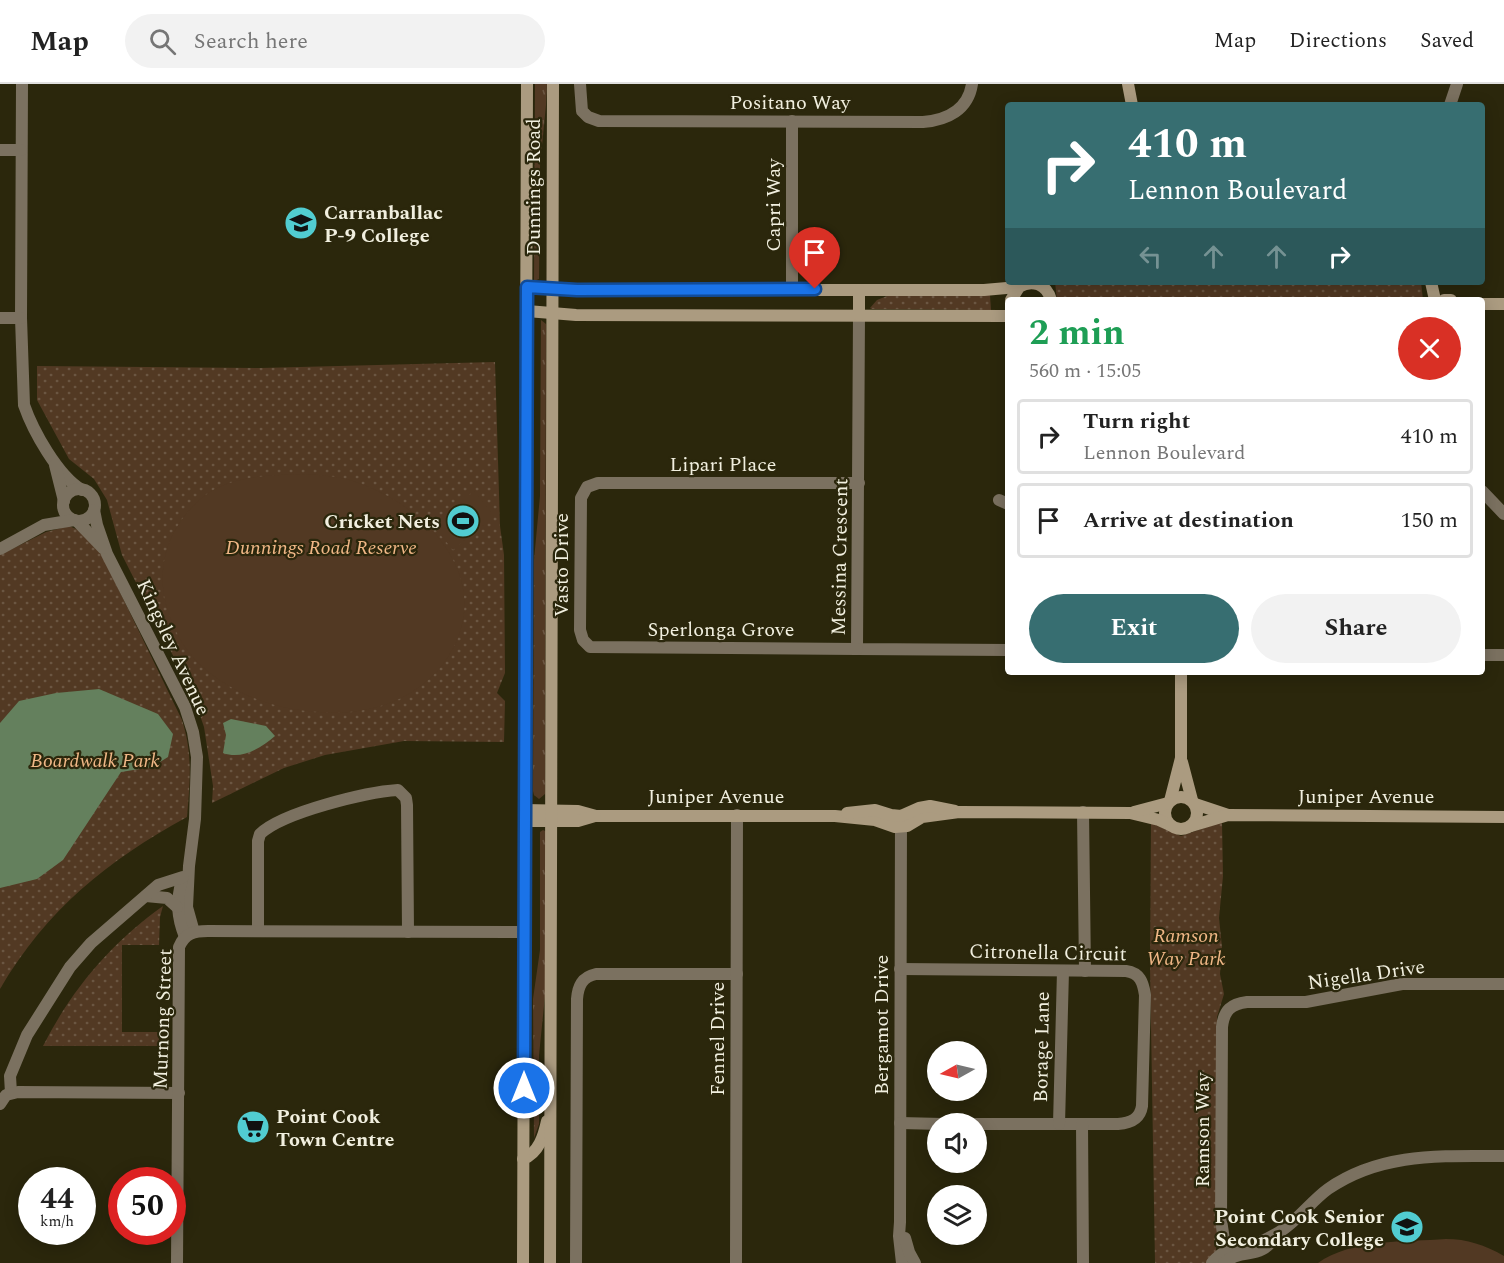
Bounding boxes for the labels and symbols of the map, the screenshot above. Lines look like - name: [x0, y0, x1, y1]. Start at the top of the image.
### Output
- street label: Positano Way: [730, 88, 852, 118]
- street label: Dunnings Road: [519, 118, 549, 256]
- street label: Capri Way: [759, 157, 789, 252]
- place label: Carranballac P-9 College: [324, 198, 443, 251]
- school or university icon: Carranballac P-9 College: [283, 205, 319, 241]
- pin: [789, 227, 840, 289]
- street label: Lipari Place: [670, 450, 777, 480]
- street label: Messina Crescent: [824, 478, 856, 636]
- sports icon: Cricket Nets: [445, 503, 481, 539]
- place label: Cricket Nets: [324, 507, 440, 537]
- street label: Vasto Drive: [547, 513, 577, 617]
- park label: Dunnings Road Reserve: [225, 533, 417, 563]
- street label: Kingsley Avenue: [128, 574, 218, 721]
- street label: Sperlonga Grove: [648, 615, 794, 645]
- park label: Boardwalk Park: [30, 746, 161, 776]
- street label: Juniper Avenue: [648, 782, 784, 812]
- street label: Juniper Avenue: [1298, 782, 1434, 812]
- park label: Ramson Way Park: [1146, 921, 1226, 974]
- street label: Citronella Circuit: [969, 937, 1127, 969]
- street label: Murnong Street: [146, 948, 180, 1090]
- street label: Nigella Drive: [1306, 952, 1427, 998]
- street label: Bergamot Drive: [867, 955, 897, 1095]
- street label: Fennel Drive: [703, 982, 733, 1096]
- street label: Borage Lane: [1026, 991, 1058, 1103]
- north arrow: [927, 1041, 987, 1101]
- position arrow: [492, 1056, 556, 1120]
- street label: Ramson Way: [1188, 1071, 1218, 1187]
- place label: Point Cook Town Centre: [276, 1102, 395, 1155]
- supermarket icon: Point Cook Town Centre: [235, 1109, 271, 1145]
- speed limit sign: 50: [108, 1167, 186, 1245]
- place label: Point Cook Senior Secondary College: [1214, 1202, 1384, 1255]
- school or university icon: Point Cook Senior Secondary College: [1389, 1209, 1425, 1245]

